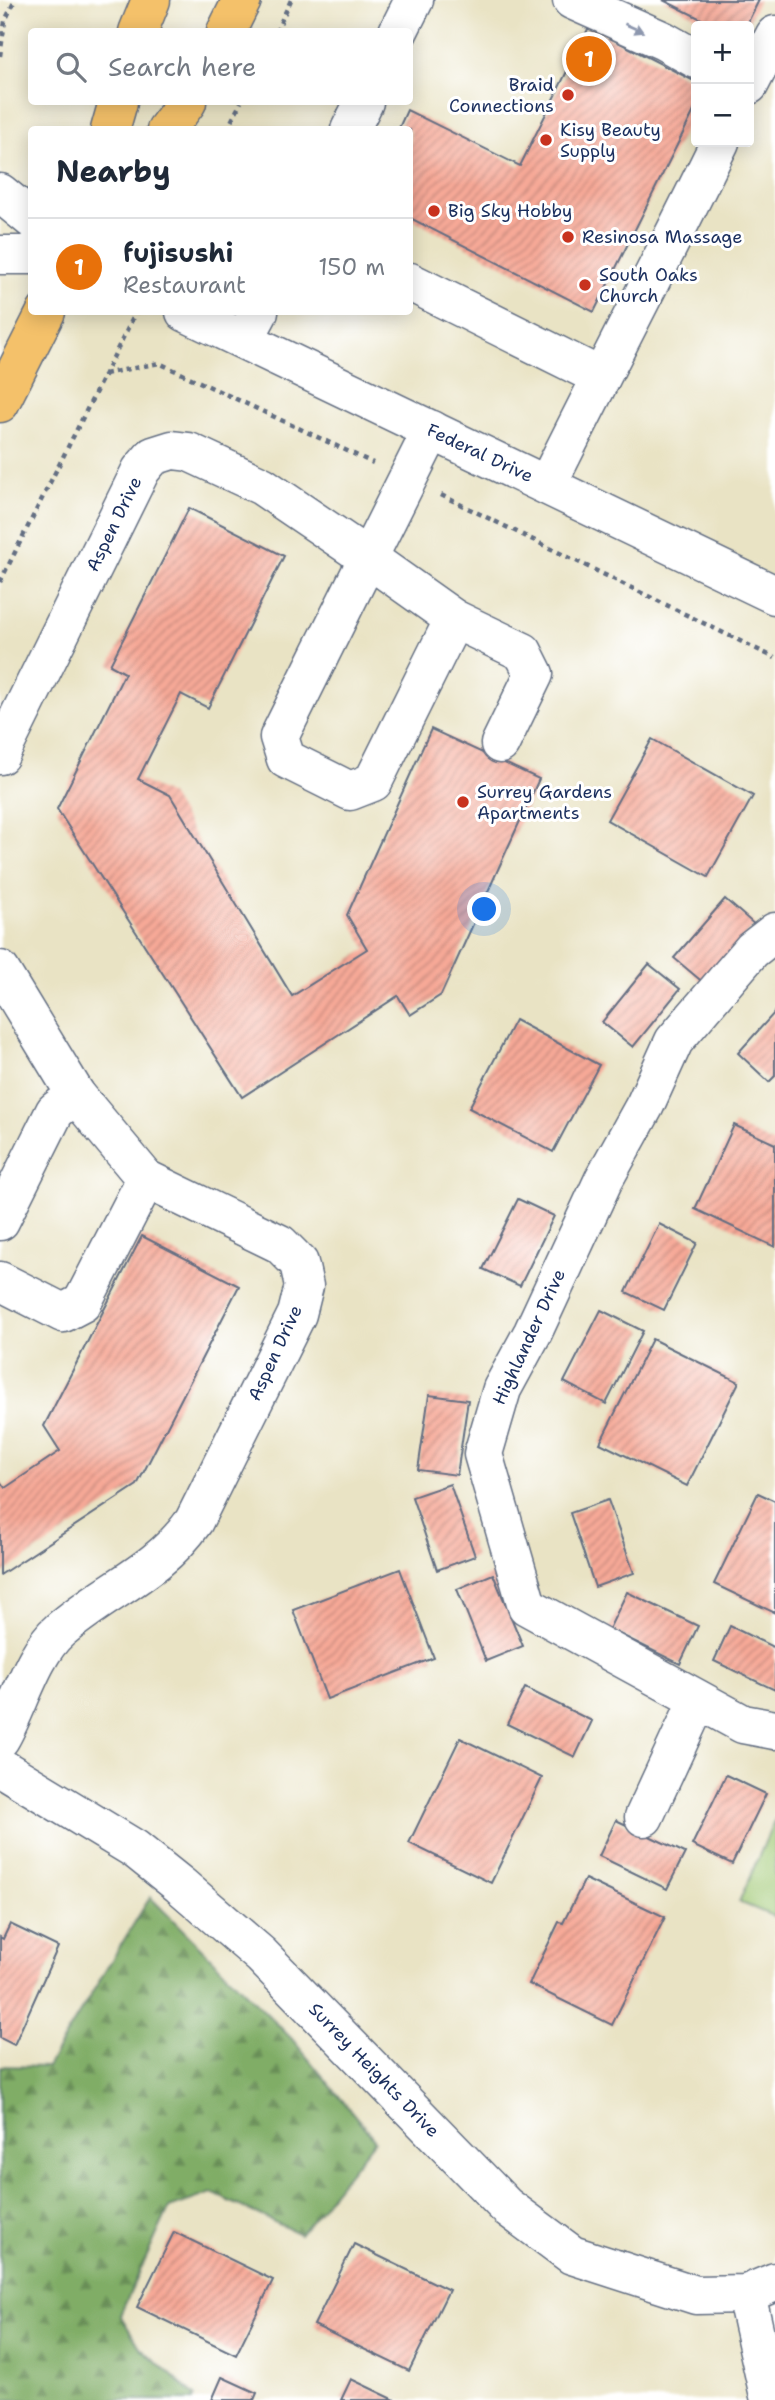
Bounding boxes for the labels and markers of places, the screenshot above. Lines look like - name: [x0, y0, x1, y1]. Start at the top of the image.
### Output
- pin: 1: [566, 33, 612, 85]
- place label: Braid Connections: [449, 73, 554, 118]
- marker: Braid Connections: [560, 87, 576, 103]
- place label: Kisy Beauty Supply: [560, 118, 661, 163]
- marker: Kisy Beauty Supply: [538, 132, 554, 148]
- place label: Big Sky Hobby: [448, 199, 572, 223]
- marker: Big Sky Hobby: [426, 203, 442, 219]
- place label: Resinosa Massage: [582, 225, 743, 249]
- marker: Resinosa Massage: [560, 229, 576, 245]
- place label: South Oaks Church: [599, 263, 698, 308]
- marker: South Oaks Church: [577, 277, 593, 293]
- place label: Surrey Gardens Apartments: [477, 780, 612, 825]
- marker: Surrey Gardens Apartments: [455, 794, 471, 810]

